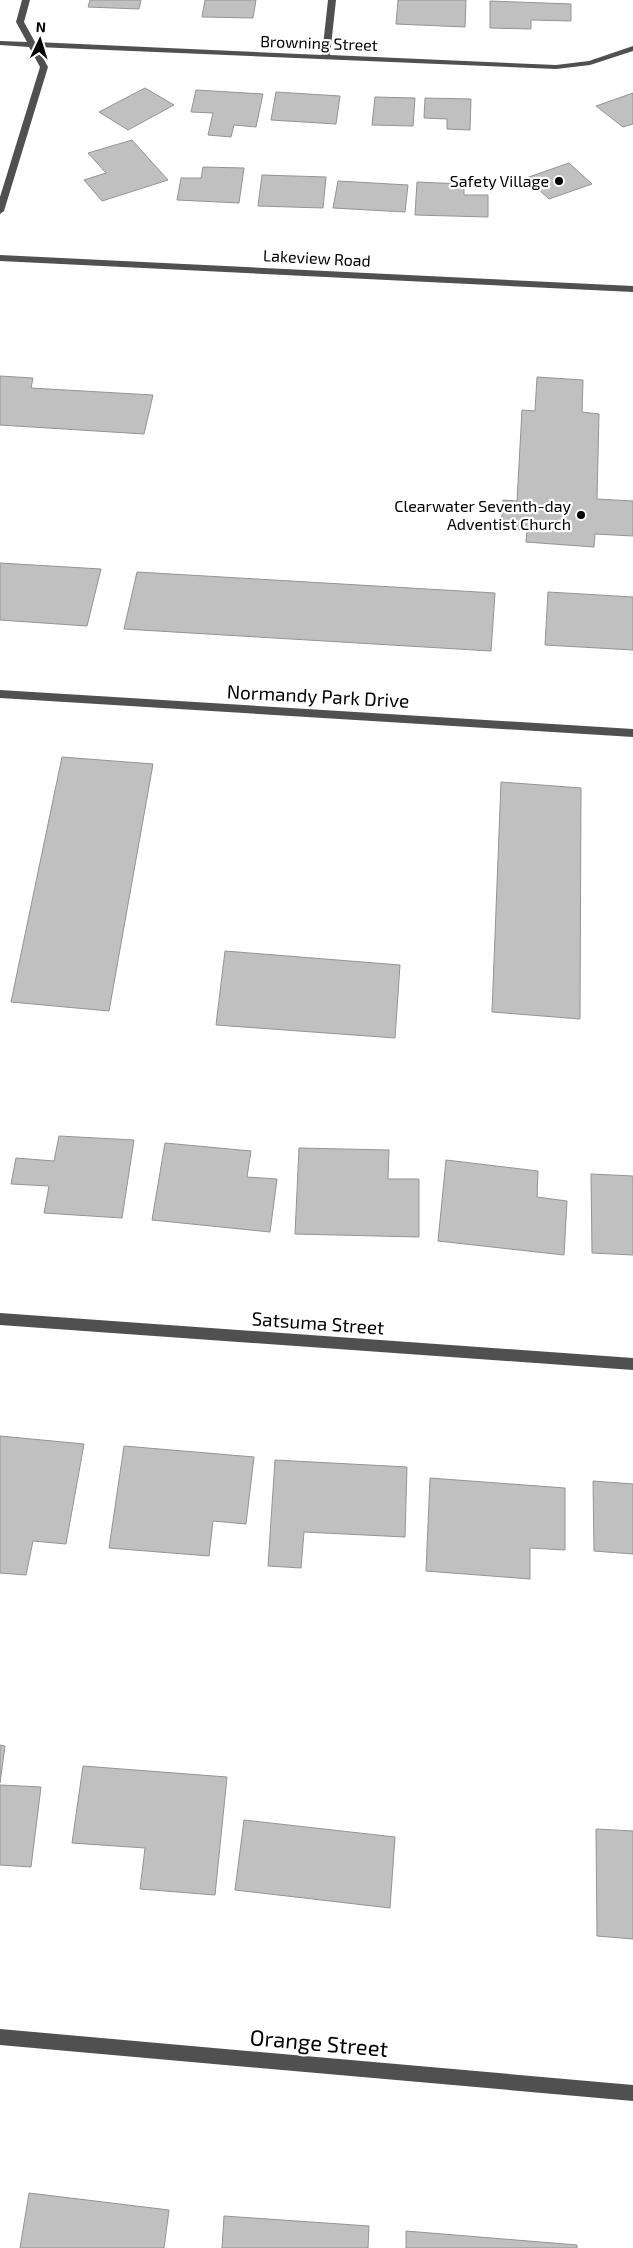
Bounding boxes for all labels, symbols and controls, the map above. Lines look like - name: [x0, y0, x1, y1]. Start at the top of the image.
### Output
- north arrow: [15, 15, 65, 65]
- text: N: [35, 18, 47, 35]
- street label: Browning Street: [260, 31, 378, 54]
- place label: Safety Village: [450, 171, 549, 190]
- marker: Safety Village: [553, 175, 565, 187]
- street label: Lakeview Road: [263, 245, 371, 270]
- place label: Clearwater Seventh-day Adventist Church: [394, 496, 572, 533]
- marker: Clearwater Seventh-day Adventist Church: [575, 509, 587, 521]
- street label: Normandy Park Drive: [226, 679, 410, 712]
- street label: Satsuma Street: [251, 1306, 385, 1339]
- street label: Orange Street: [249, 2023, 389, 2061]

